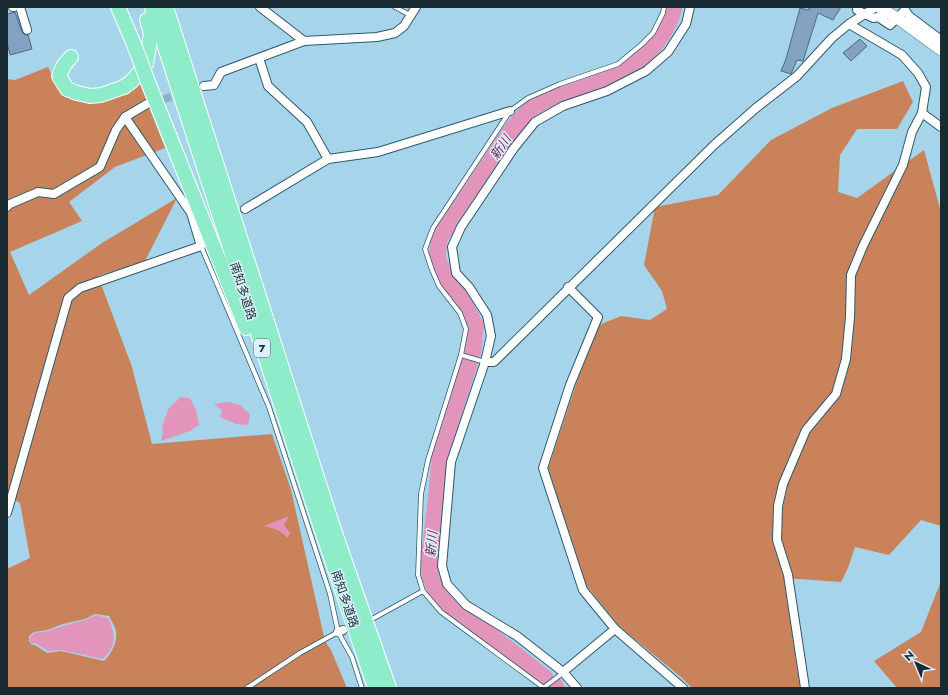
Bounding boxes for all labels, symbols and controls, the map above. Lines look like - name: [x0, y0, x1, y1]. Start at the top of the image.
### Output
- water label: 新川: [485, 130, 517, 163]
- street label: 南知多道路: [225, 260, 261, 322]
- road number: 7: [254, 339, 270, 357]
- water label: 新川: [421, 528, 442, 558]
- street label: 南知多道路: [327, 568, 363, 630]
- north arrow: [896, 643, 936, 683]
- text: N: [900, 647, 918, 665]

